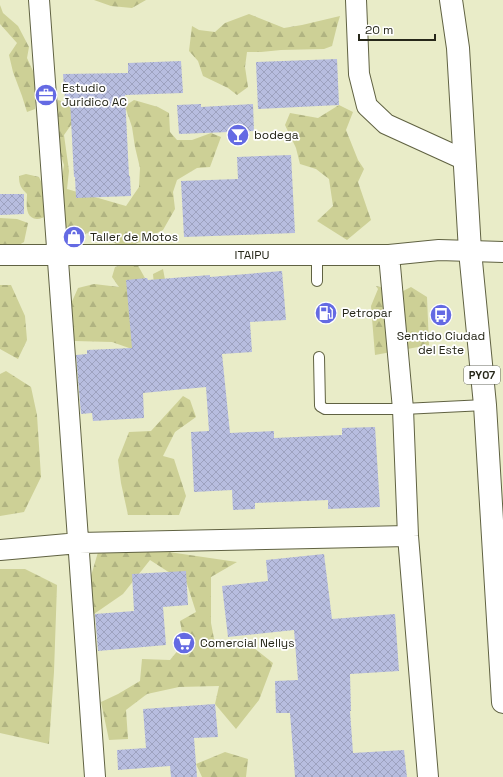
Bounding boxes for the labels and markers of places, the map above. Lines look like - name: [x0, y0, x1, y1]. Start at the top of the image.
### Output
- place label: Estudio Juridico AC: [62, 80, 127, 110]
- office icon: Estudio Juridico AC: [33, 82, 59, 108]
- bar icon: bodega: [225, 122, 251, 148]
- place label: bodega: [254, 127, 299, 143]
- shop icon: Taller de Motos: [61, 224, 87, 250]
- place label: Taller de Motos: [90, 229, 178, 245]
- fuel station icon: Petropar: [313, 300, 339, 326]
- bus stop icon: Sentido Ciudad del Este: [428, 302, 454, 328]
- place label: Petropar: [342, 305, 393, 321]
- place label: Sentido Ciudad del Este: [397, 328, 485, 358]
- supermarket icon: Comercial Nellys: [171, 630, 197, 656]
- place label: Comercial Nellys: [200, 635, 295, 651]

